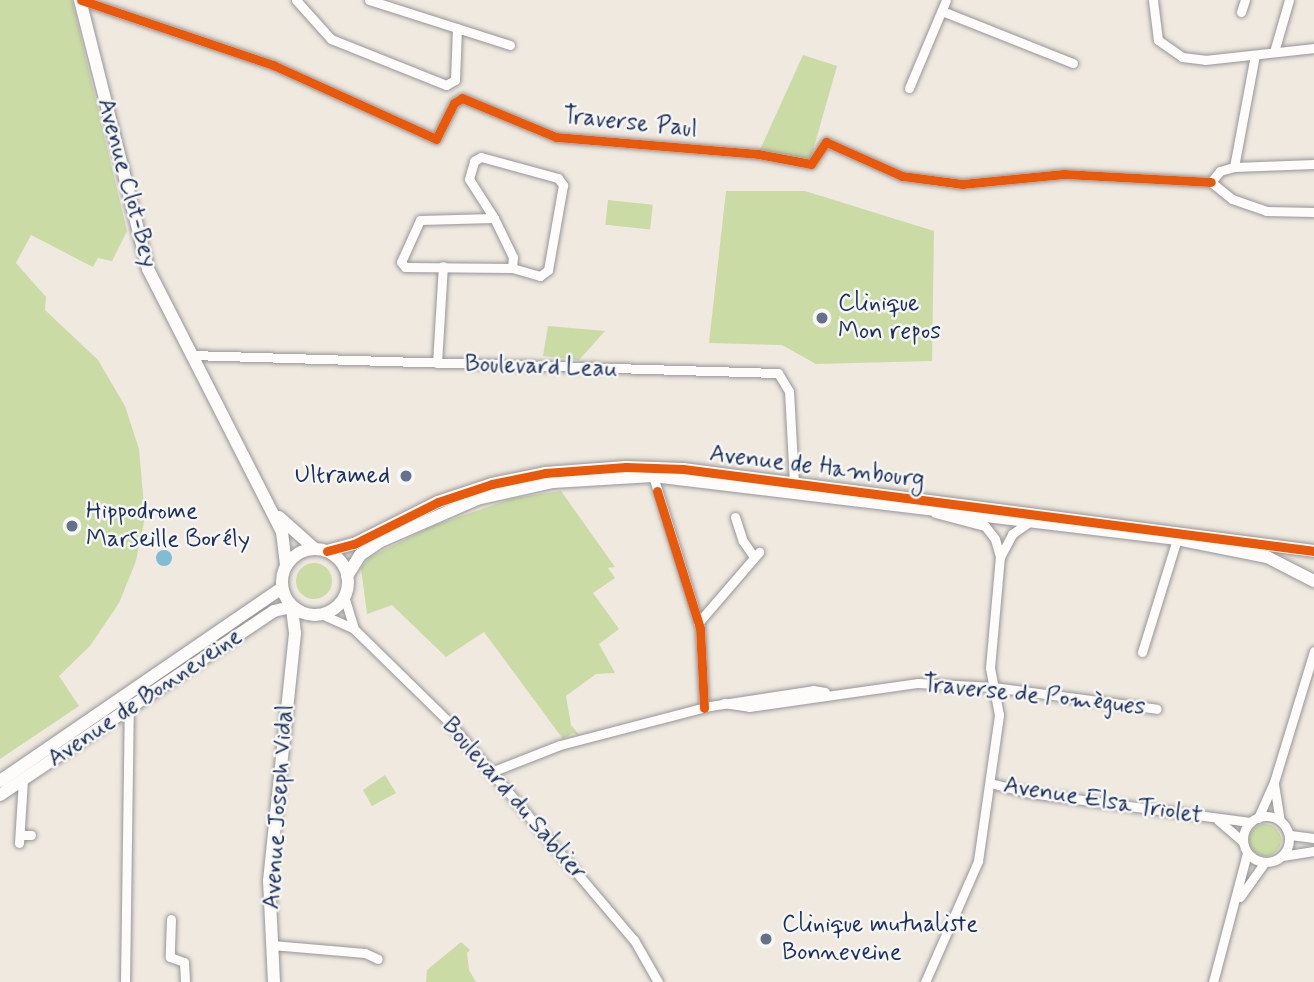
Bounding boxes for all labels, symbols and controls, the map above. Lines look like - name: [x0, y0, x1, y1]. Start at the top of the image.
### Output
- street label: Avenue Clot-Bey: [91, 95, 163, 271]
- street label: Traverse Paul: [563, 102, 697, 144]
- place label: Clinique Mon repos: [838, 290, 940, 346]
- marker: Clinique Mon repos: [812, 308, 832, 328]
- street label: Boulevard Leau: [464, 350, 618, 384]
- street label: Avenue de Hambourg: [706, 439, 928, 495]
- place label: Ultramed: [295, 462, 390, 490]
- marker: Ultramed: [396, 466, 416, 486]
- place label: Hippodrome Marseille Borély: [86, 498, 250, 554]
- marker: Hippodrome Marseille Borély: [64, 518, 80, 534]
- street label: Avenue de Bonneveine: [41, 622, 249, 774]
- street label: Traverse de Pomègues: [923, 670, 1145, 722]
- street label: Avenue Joseph Vidal: [258, 704, 300, 910]
- street label: Boulevard du Sablier: [436, 712, 592, 886]
- street label: Avenue Elsa Triolet: [1004, 771, 1202, 831]
- place label: Clinique mutualiste Bonneveine: [782, 911, 978, 967]
- marker: Clinique mutualiste Bonneveine: [756, 929, 776, 949]

